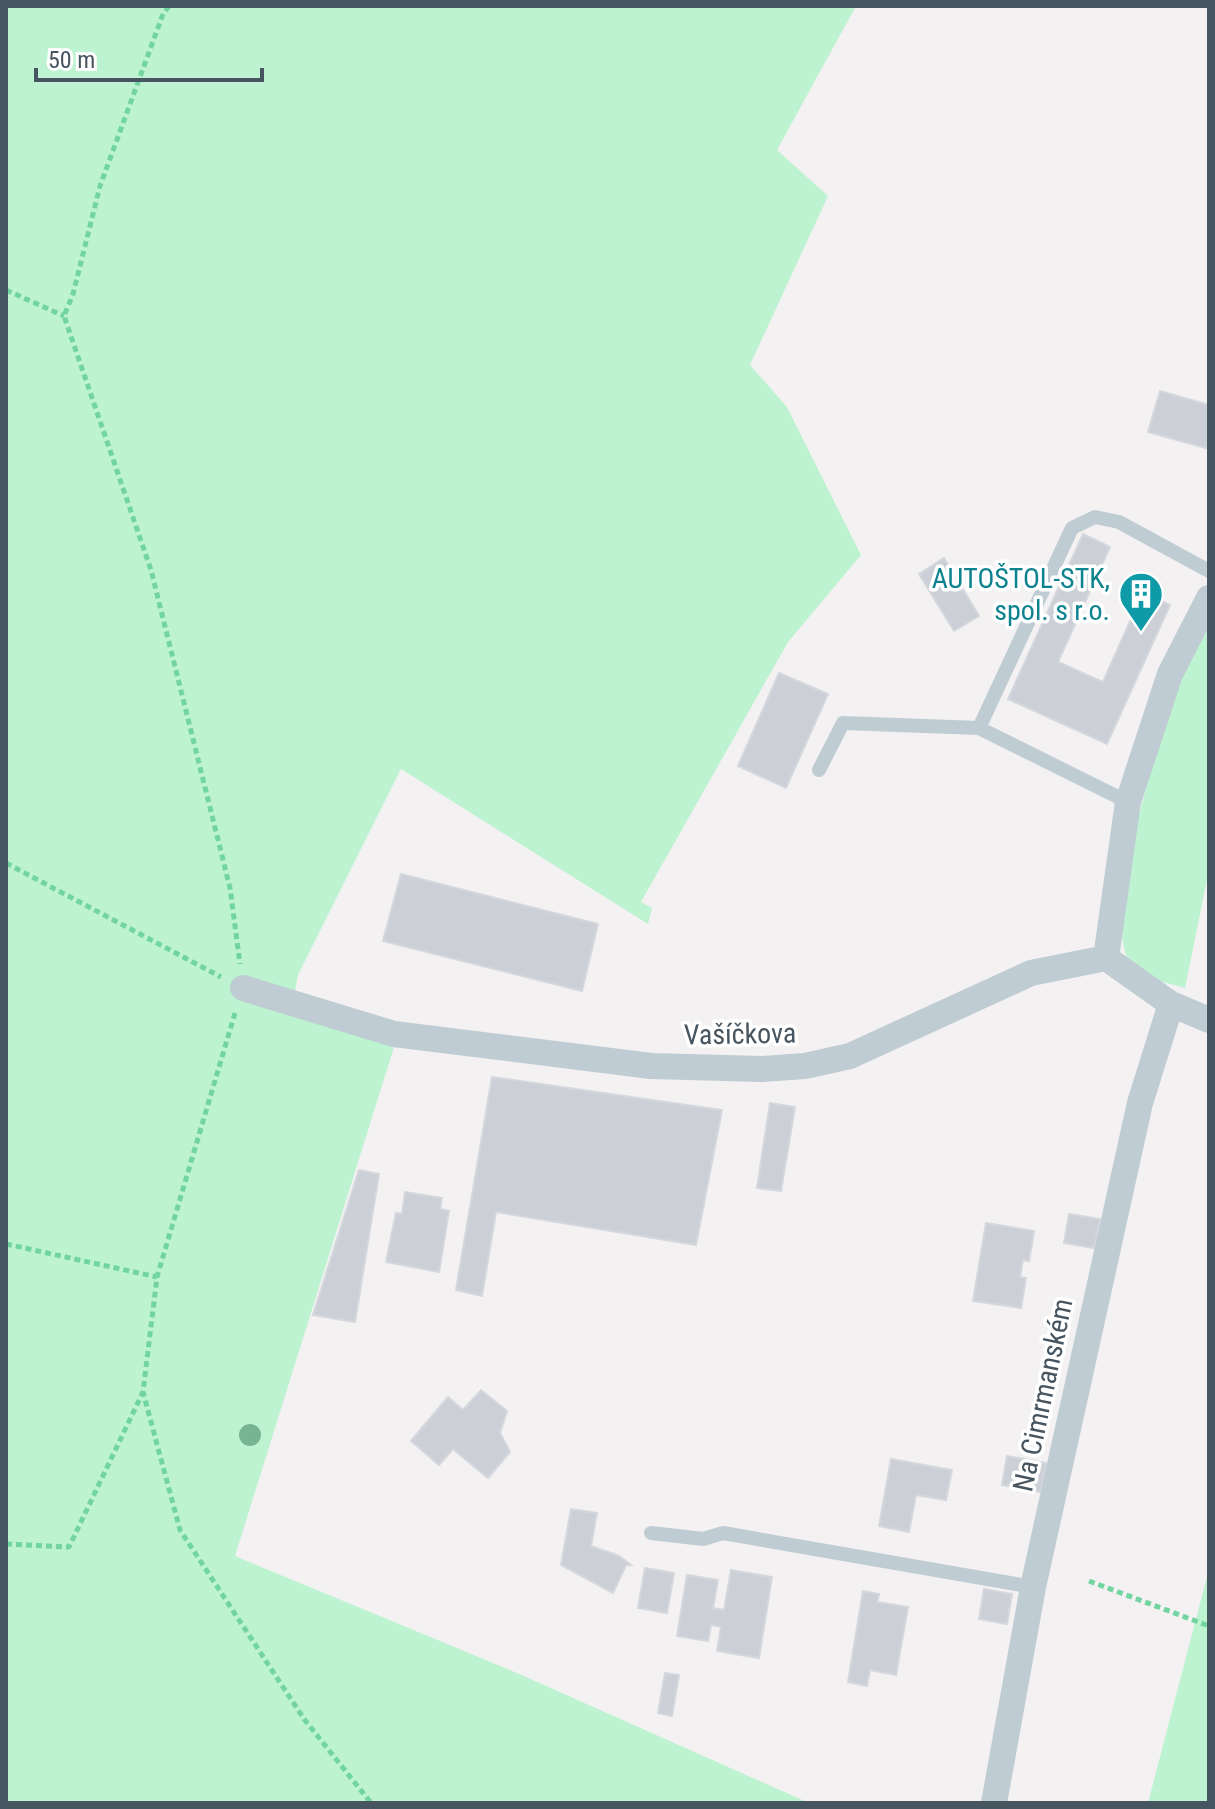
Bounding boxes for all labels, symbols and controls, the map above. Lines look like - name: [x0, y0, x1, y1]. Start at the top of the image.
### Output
- scale bar: [36, 32, 262, 82]
- text: 50 m: [48, 46, 95, 74]
- place label: AUTOŠTOL-STK, spol. s r.o.: [932, 562, 1110, 627]
- building icon: AUTOŠTOL-STK, spol. s r.o.: [1117, 570, 1165, 633]
- street label: Vašíčkova: [684, 1017, 796, 1051]
- street label: Na Cimrmanském: [1006, 1295, 1080, 1495]

